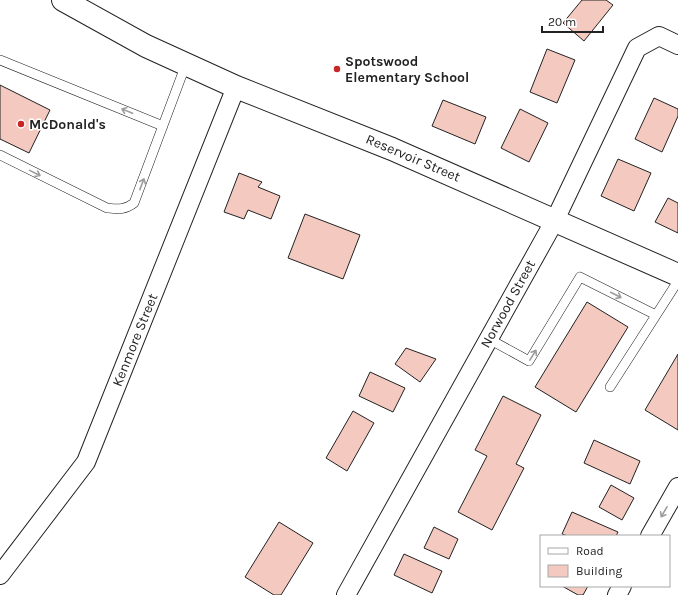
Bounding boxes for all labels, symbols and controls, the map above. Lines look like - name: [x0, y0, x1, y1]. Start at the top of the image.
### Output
- scale bar: [542, 8, 603, 34]
- text: 20 m: [548, 15, 576, 29]
- place label: Spotswood Elementary School: [345, 53, 469, 86]
- marker: Spotswood Elementary School: [332, 64, 342, 74]
- one-way arrow: [122, 107, 134, 115]
- place label: McDonald's: [29, 116, 106, 133]
- marker: McDonald's: [16, 119, 26, 129]
- street label: Reservoir Street: [363, 130, 463, 186]
- one-way arrow: [29, 170, 41, 177]
- one-way arrow: [138, 178, 146, 190]
- street label: Norwood Street: [477, 257, 539, 351]
- street label: Kenmore Street: [109, 291, 161, 389]
- one-way arrow: [609, 292, 621, 299]
- one-way arrow: [528, 349, 537, 360]
- one-way arrow: [660, 506, 668, 518]
- legend: [540, 535, 670, 587]
- text: Road: [576, 544, 604, 558]
- text: Building: [576, 564, 623, 578]

